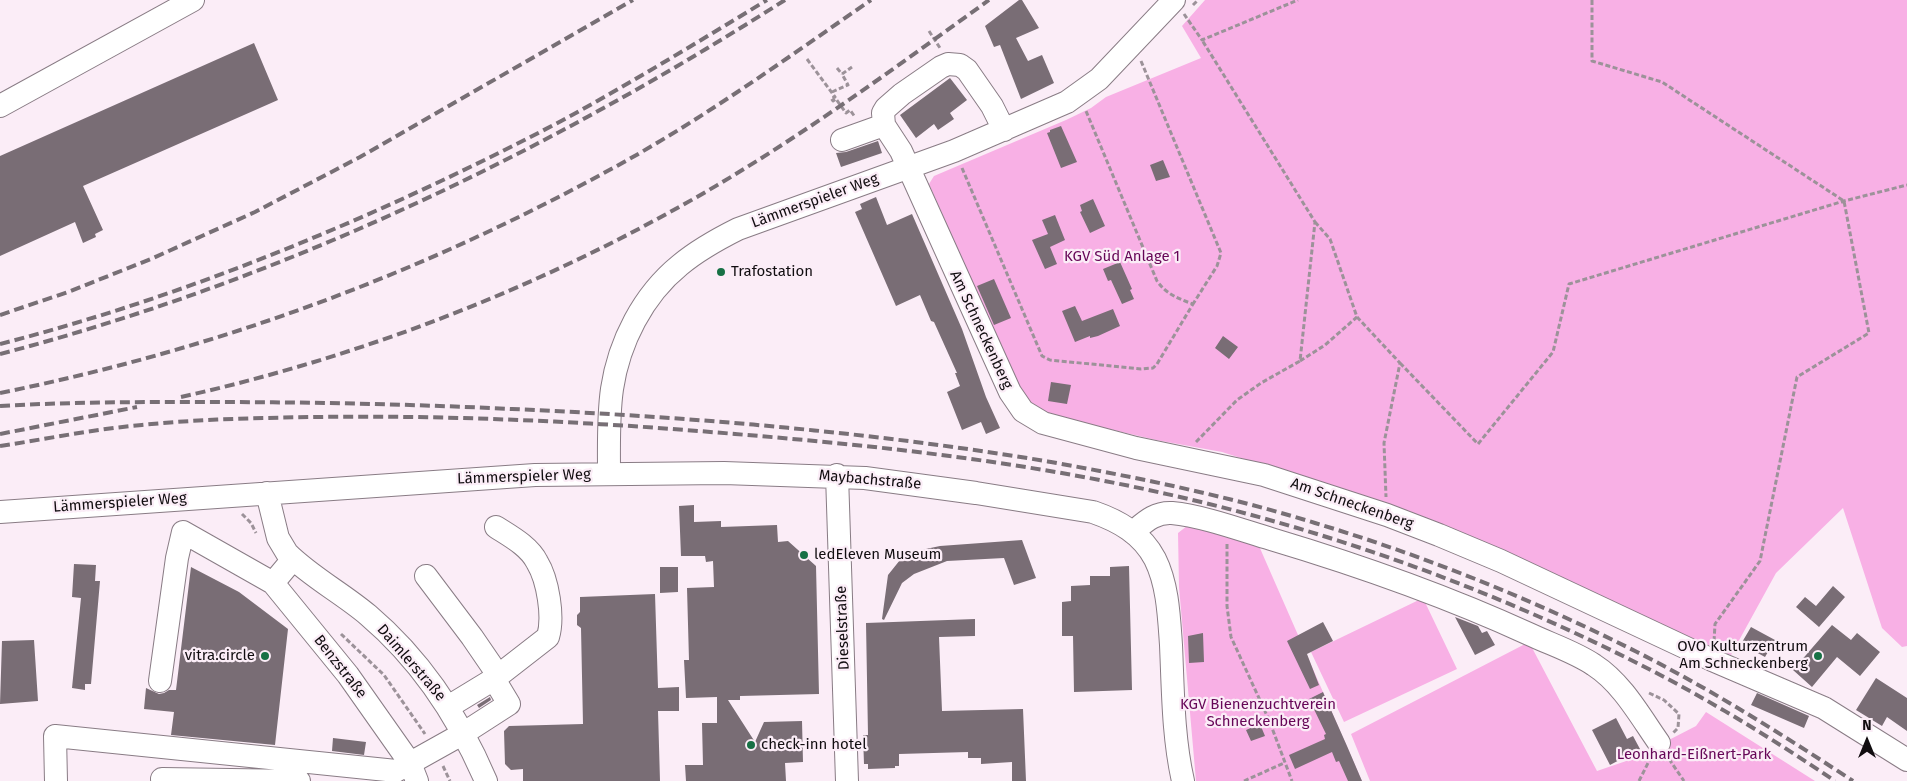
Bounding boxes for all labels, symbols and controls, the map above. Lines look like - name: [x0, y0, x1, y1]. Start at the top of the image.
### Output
- street label: Lämmerspieler Weg: [749, 170, 881, 232]
- park label: KGV Süd Anlage 1: [1064, 248, 1180, 266]
- place label: Trafostation: [731, 263, 813, 281]
- marker: Trafostation: [715, 266, 727, 278]
- street label: Am Schneckenberg: [946, 268, 1016, 392]
- street label: Lämmerspieler Weg: [457, 466, 591, 488]
- street label: Maybachstraße: [818, 467, 922, 493]
- street label: Am Schneckenberg: [1288, 475, 1416, 533]
- street label: Lämmerspieler Weg: [53, 489, 187, 517]
- place label: ledEleven Museum: [814, 546, 941, 564]
- marker: ledEleven Museum: [798, 549, 810, 561]
- street label: Dieselstraße: [833, 585, 853, 671]
- street label: Daimlerstraße: [373, 621, 449, 705]
- street label: Benzstraße: [310, 632, 370, 702]
- place label: OVO Kulturzentrum Am Schneckenberg: [1677, 638, 1808, 673]
- place label: vitra.circle: [185, 647, 255, 665]
- marker: vitra.circle: [259, 650, 271, 662]
- marker: OVO Kulturzentrum Am Schneckenberg: [1812, 650, 1824, 662]
- park label: KGV Bienenzuchtverein Schneckenberg: [1180, 696, 1336, 731]
- north arrow: [1842, 716, 1892, 766]
- text: N: [1862, 717, 1872, 734]
- place label: check-inn hotel: [761, 736, 867, 754]
- marker: check-inn hotel: [745, 739, 757, 751]
- park label: Leonhard-Eißnert-Park: [1617, 746, 1771, 764]

